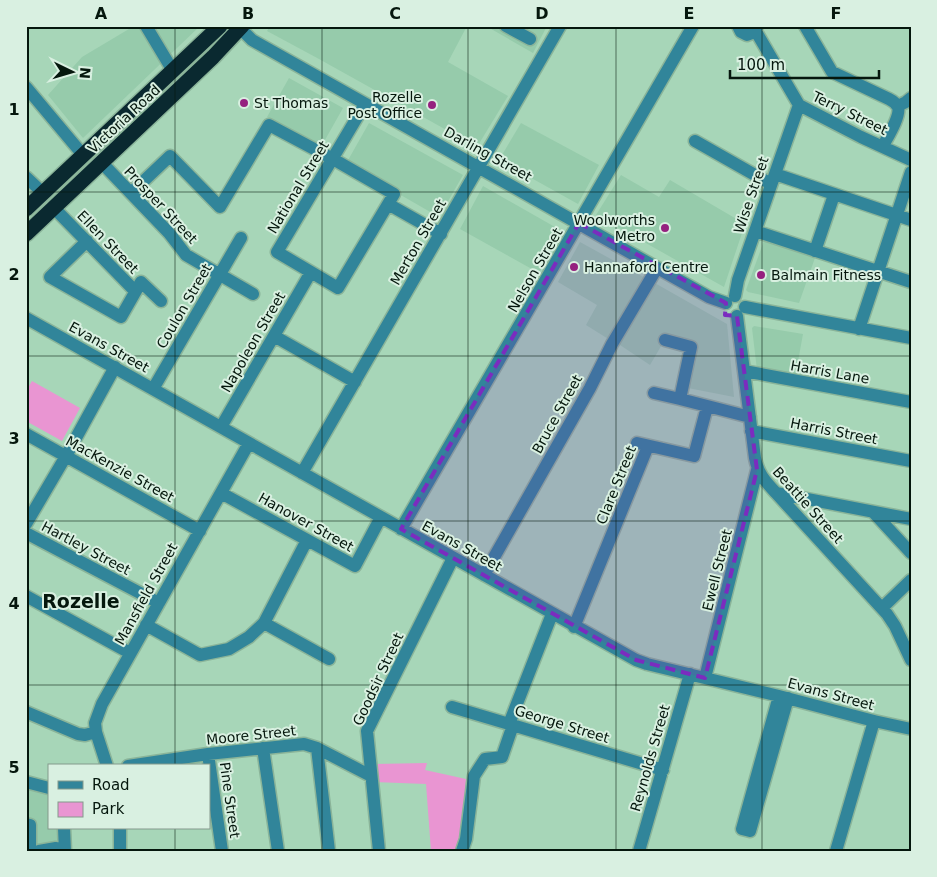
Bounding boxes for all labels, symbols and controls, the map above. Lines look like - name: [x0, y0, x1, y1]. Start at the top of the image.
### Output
- text: A: [95, 4, 108, 23]
- text: B: [242, 4, 254, 23]
- text: C: [389, 4, 401, 23]
- text: D: [535, 4, 549, 23]
- text: E: [684, 4, 694, 23]
- text: F: [831, 4, 841, 23]
- north arrow: [48, 48, 98, 98]
- scale bar: [730, 48, 878, 80]
- text: 100 m: [737, 56, 785, 74]
- text: N: [76, 67, 93, 80]
- street label: Victoria Road: [85, 82, 163, 156]
- street label: Terry Street: [809, 88, 891, 138]
- place label: Rozelle Post Office: [347, 89, 422, 121]
- place label: St Thomas: [254, 95, 328, 111]
- marker: St Thomas: [238, 97, 250, 109]
- marker: Rozelle Post Office: [426, 99, 438, 111]
- text: 1: [8, 100, 20, 119]
- street label: Darling Street: [441, 123, 535, 185]
- street label: National Street: [264, 137, 332, 236]
- street label: Wise Street: [730, 154, 772, 236]
- street label: Prosper Street: [121, 163, 201, 247]
- street label: Merton Street: [387, 196, 449, 288]
- street label: Ellen Street: [74, 207, 142, 277]
- place label: Woolworths Metro: [574, 212, 655, 244]
- marker: Woolworths Metro: [659, 222, 671, 234]
- street label: Nelson Street: [504, 225, 566, 315]
- place label: Hannaford Centre: [584, 259, 709, 275]
- street label: Coulon Street: [153, 260, 215, 351]
- marker: Hannaford Centre: [568, 261, 580, 273]
- text: 2: [8, 265, 20, 284]
- place label: Balmain Fitness: [771, 267, 881, 283]
- marker: Balmain Fitness: [755, 269, 767, 281]
- street label: Napoleon Street: [218, 288, 289, 395]
- street label: Evans Street: [66, 318, 152, 376]
- street label: Harris Lane: [789, 357, 871, 387]
- street label: Bruce Street: [529, 371, 585, 456]
- street label: Harris Street: [789, 415, 879, 447]
- text: 3: [8, 429, 20, 448]
- street label: MacKenzie Street: [63, 433, 177, 506]
- street label: Clare Street: [593, 443, 639, 527]
- street label: Beattie Street: [770, 463, 847, 547]
- street label: Hanover Street: [256, 489, 357, 555]
- street label: Evans Street: [419, 517, 505, 575]
- street label: Hartley Street: [39, 518, 134, 578]
- street label: Ewell Street: [699, 527, 735, 613]
- street label: Mansfield Street: [111, 540, 181, 648]
- district label: Rozelle: [42, 590, 120, 612]
- text: 4: [8, 594, 20, 613]
- street label: Goodsir Street: [349, 629, 407, 728]
- street label: Evans Street: [786, 675, 876, 713]
- street label: George Street: [513, 702, 612, 746]
- street label: Reynolds Street: [627, 702, 673, 813]
- street label: Moore Street: [205, 722, 297, 748]
- text: 5: [8, 758, 20, 777]
- street label: Pine Street: [217, 761, 243, 839]
- legend: [48, 764, 210, 830]
- text: Road: [92, 776, 130, 794]
- text: Park: [92, 800, 125, 818]

